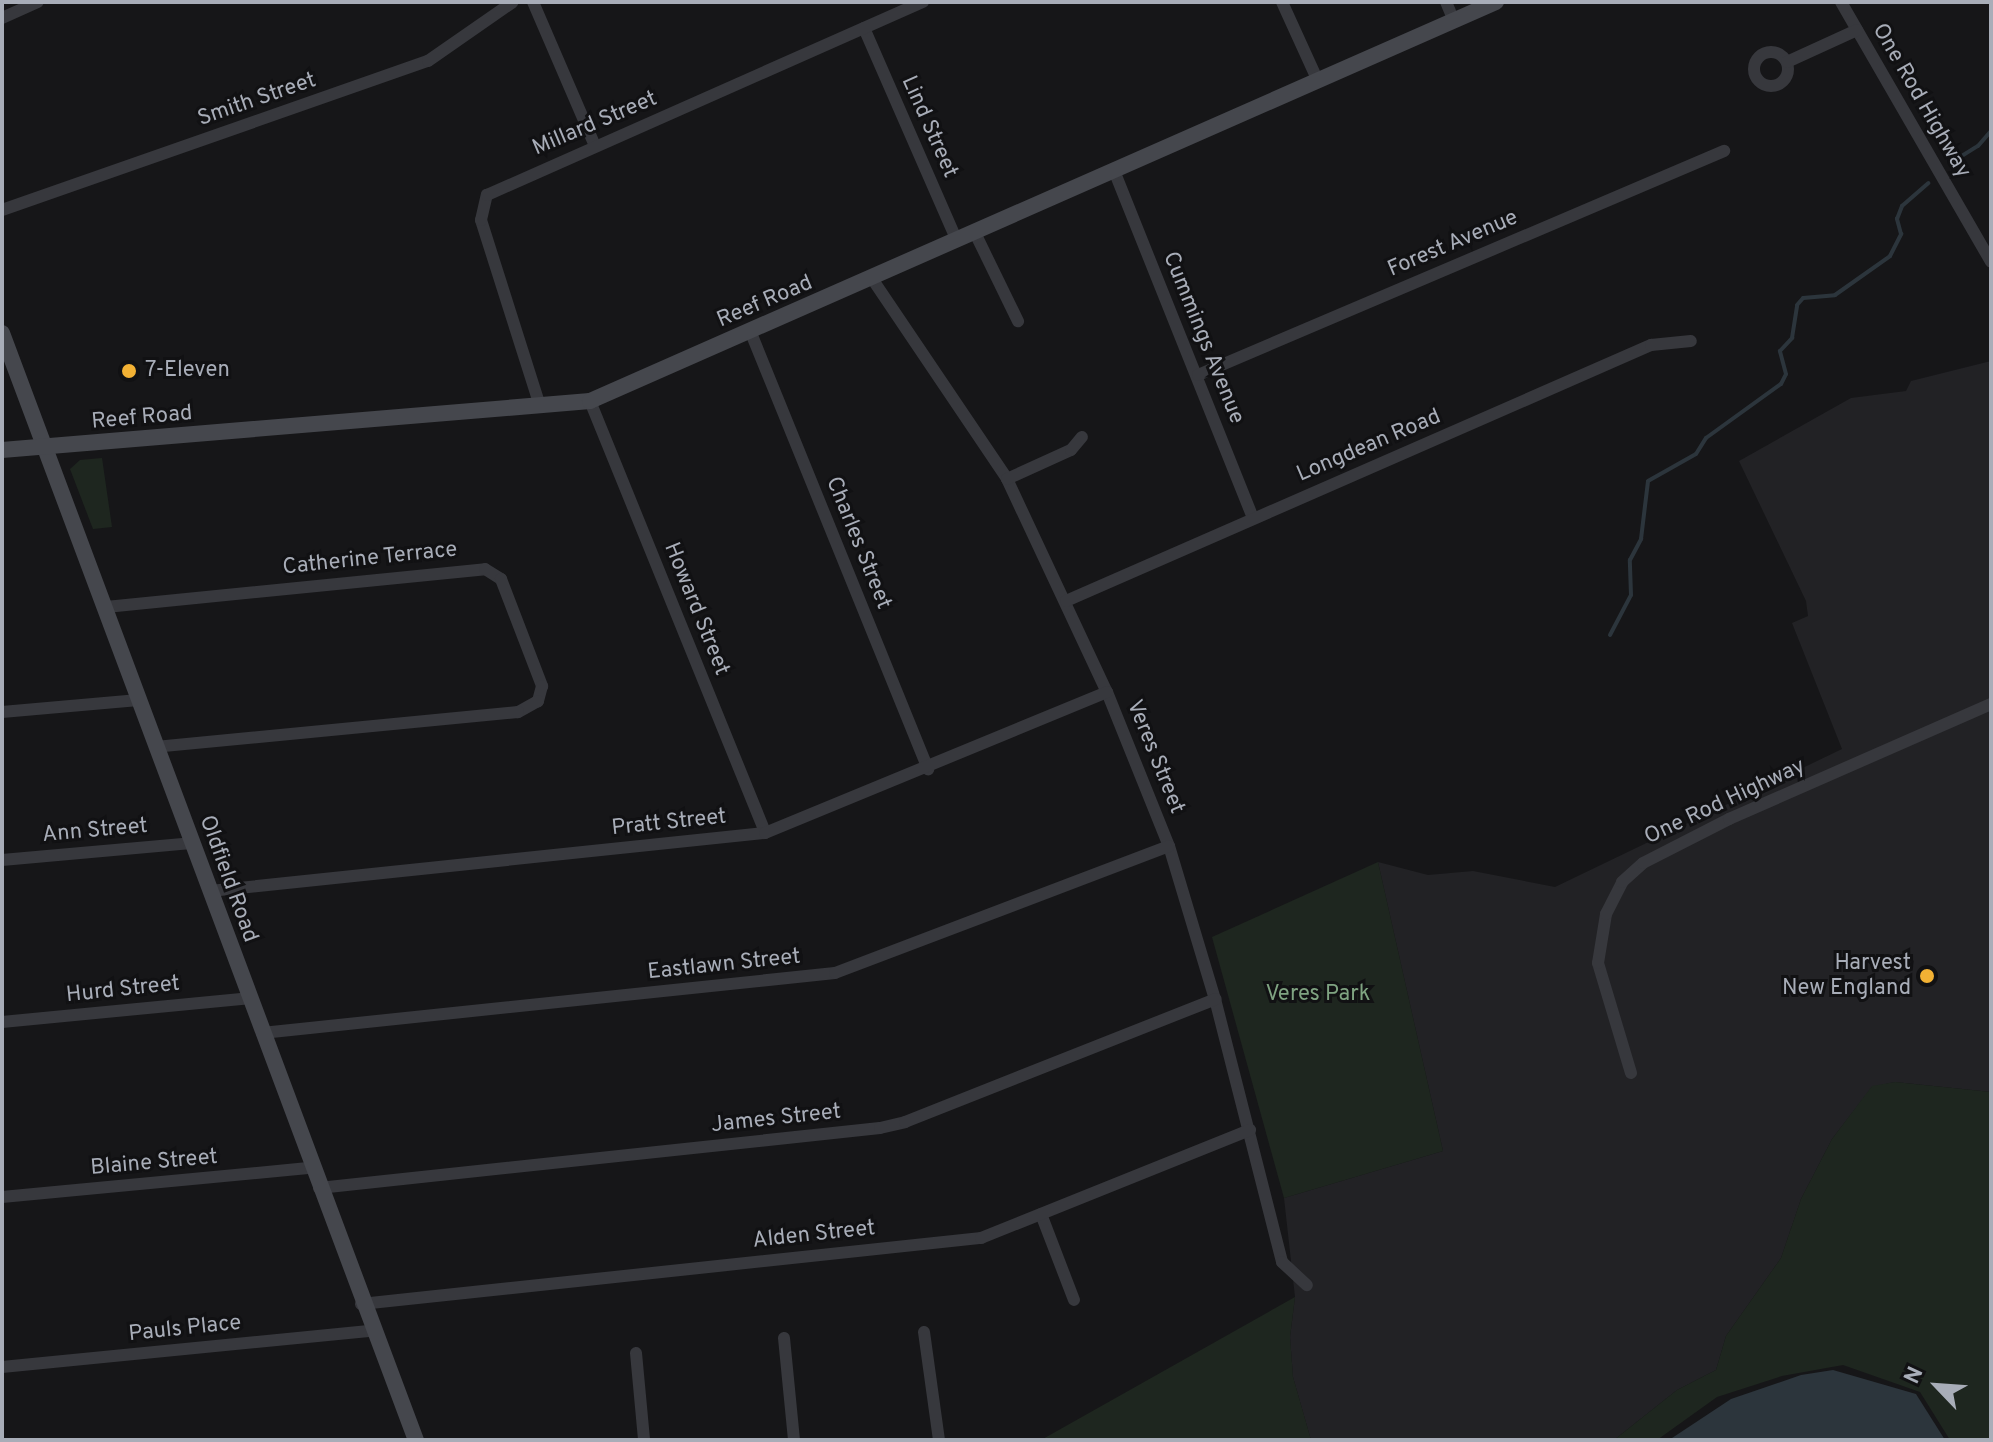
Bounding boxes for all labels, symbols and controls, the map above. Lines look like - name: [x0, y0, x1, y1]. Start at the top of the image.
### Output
- street label: One Rod Highway: [1866, 19, 1976, 183]
- street label: Smith Street: [194, 67, 320, 133]
- street label: Lind Street: [895, 72, 963, 182]
- street label: Millard Street: [529, 86, 661, 162]
- street label: Forest Avenue: [1384, 205, 1522, 283]
- street label: Cummings Avenue: [1156, 248, 1250, 428]
- street label: Reef Road: [713, 270, 817, 334]
- place label: 7-Eleven: [145, 358, 230, 384]
- marker: 7-Eleven: [120, 362, 138, 380]
- street label: Reef Road: [90, 400, 194, 436]
- street label: Longdean Road: [1293, 404, 1445, 488]
- street label: Charles Street: [819, 473, 897, 613]
- street label: Catherine Terrace: [281, 537, 459, 581]
- street label: Howard Street: [657, 539, 735, 679]
- street label: Veres Street: [1120, 696, 1190, 818]
- street label: One Rod Highway: [1640, 753, 1810, 851]
- street label: Pratt Street: [610, 804, 728, 842]
- street label: Oldfield Road: [193, 812, 263, 946]
- street label: Ann Street: [41, 813, 149, 849]
- street label: Eastlawn Street: [646, 944, 802, 986]
- place label: Harvest New England: [1782, 950, 1911, 1002]
- marker: Harvest New England: [1918, 967, 1936, 985]
- street label: Hurd Street: [65, 971, 181, 1009]
- park label: Veres Park: [1266, 982, 1370, 1008]
- street label: James Street: [710, 1099, 842, 1139]
- street label: Blaine Street: [89, 1144, 219, 1182]
- street label: Alden Street: [751, 1215, 877, 1255]
- street label: Pauls Place: [127, 1310, 243, 1348]
- north arrow: [1897, 1346, 1977, 1426]
- text: N: [1899, 1363, 1930, 1389]

